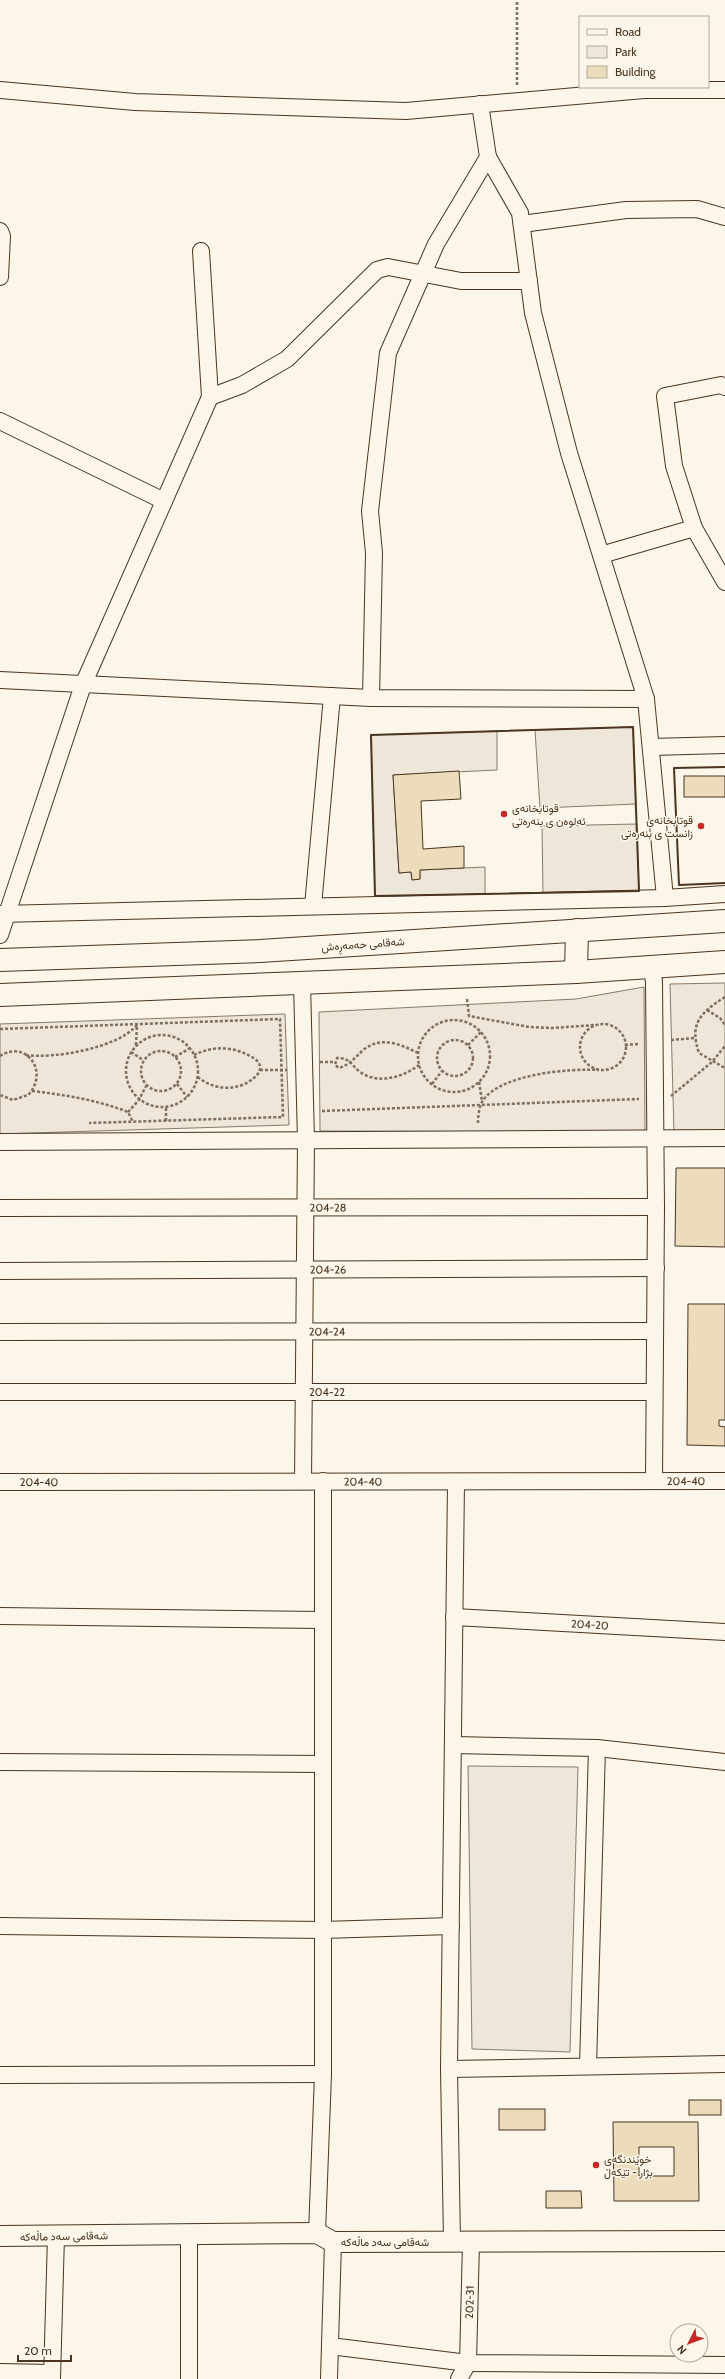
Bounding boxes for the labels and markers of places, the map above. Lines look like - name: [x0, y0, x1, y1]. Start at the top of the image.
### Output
- place label: قوتابخانەی ئەلوەن ی بنەرەتی: [512, 801, 586, 828]
- marker: قوتابخانەی ئەلوەن ی بنەرەتی: [499, 809, 509, 819]
- place label: قوتابخانەی زانست ی بنەرەتی: [621, 813, 693, 840]
- marker: قوتابخانەی زانست ی بنەرەتی: [696, 821, 706, 831]
- place label: خوێندنگەی بژار - تێکەڵ: [604, 2152, 653, 2179]
- marker: خوێندنگەی بژار - تێکەڵ: [591, 2160, 601, 2170]

